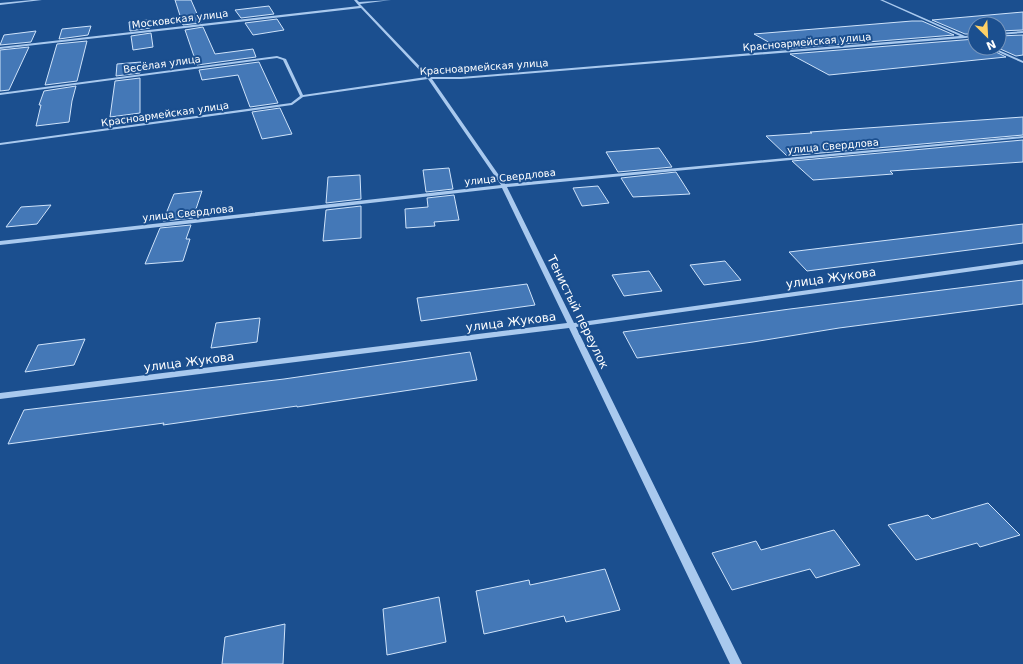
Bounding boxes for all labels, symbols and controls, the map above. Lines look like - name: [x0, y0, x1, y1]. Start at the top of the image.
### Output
- street label: Московская улица: [131, 8, 229, 30]
- north arrow: [967, 16, 1007, 56]
- street label: Красноармейская улица: [742, 31, 872, 53]
- text: N: [984, 37, 998, 52]
- street label: Весёлая улица: [123, 53, 201, 75]
- street label: Красноармейская улица: [419, 57, 549, 77]
- street label: Красноармейская улица: [100, 100, 230, 128]
- street label: улица Свердлова: [787, 137, 879, 155]
- street label: улица Свердлова: [464, 167, 556, 187]
- street label: улица Свердлова: [142, 203, 234, 223]
- street label: Тенистый переулок: [544, 252, 612, 371]
- street label: улица Жукова: [785, 265, 877, 291]
- street label: улица Жукова: [465, 310, 557, 334]
- street label: улица Жукова: [143, 350, 235, 374]

